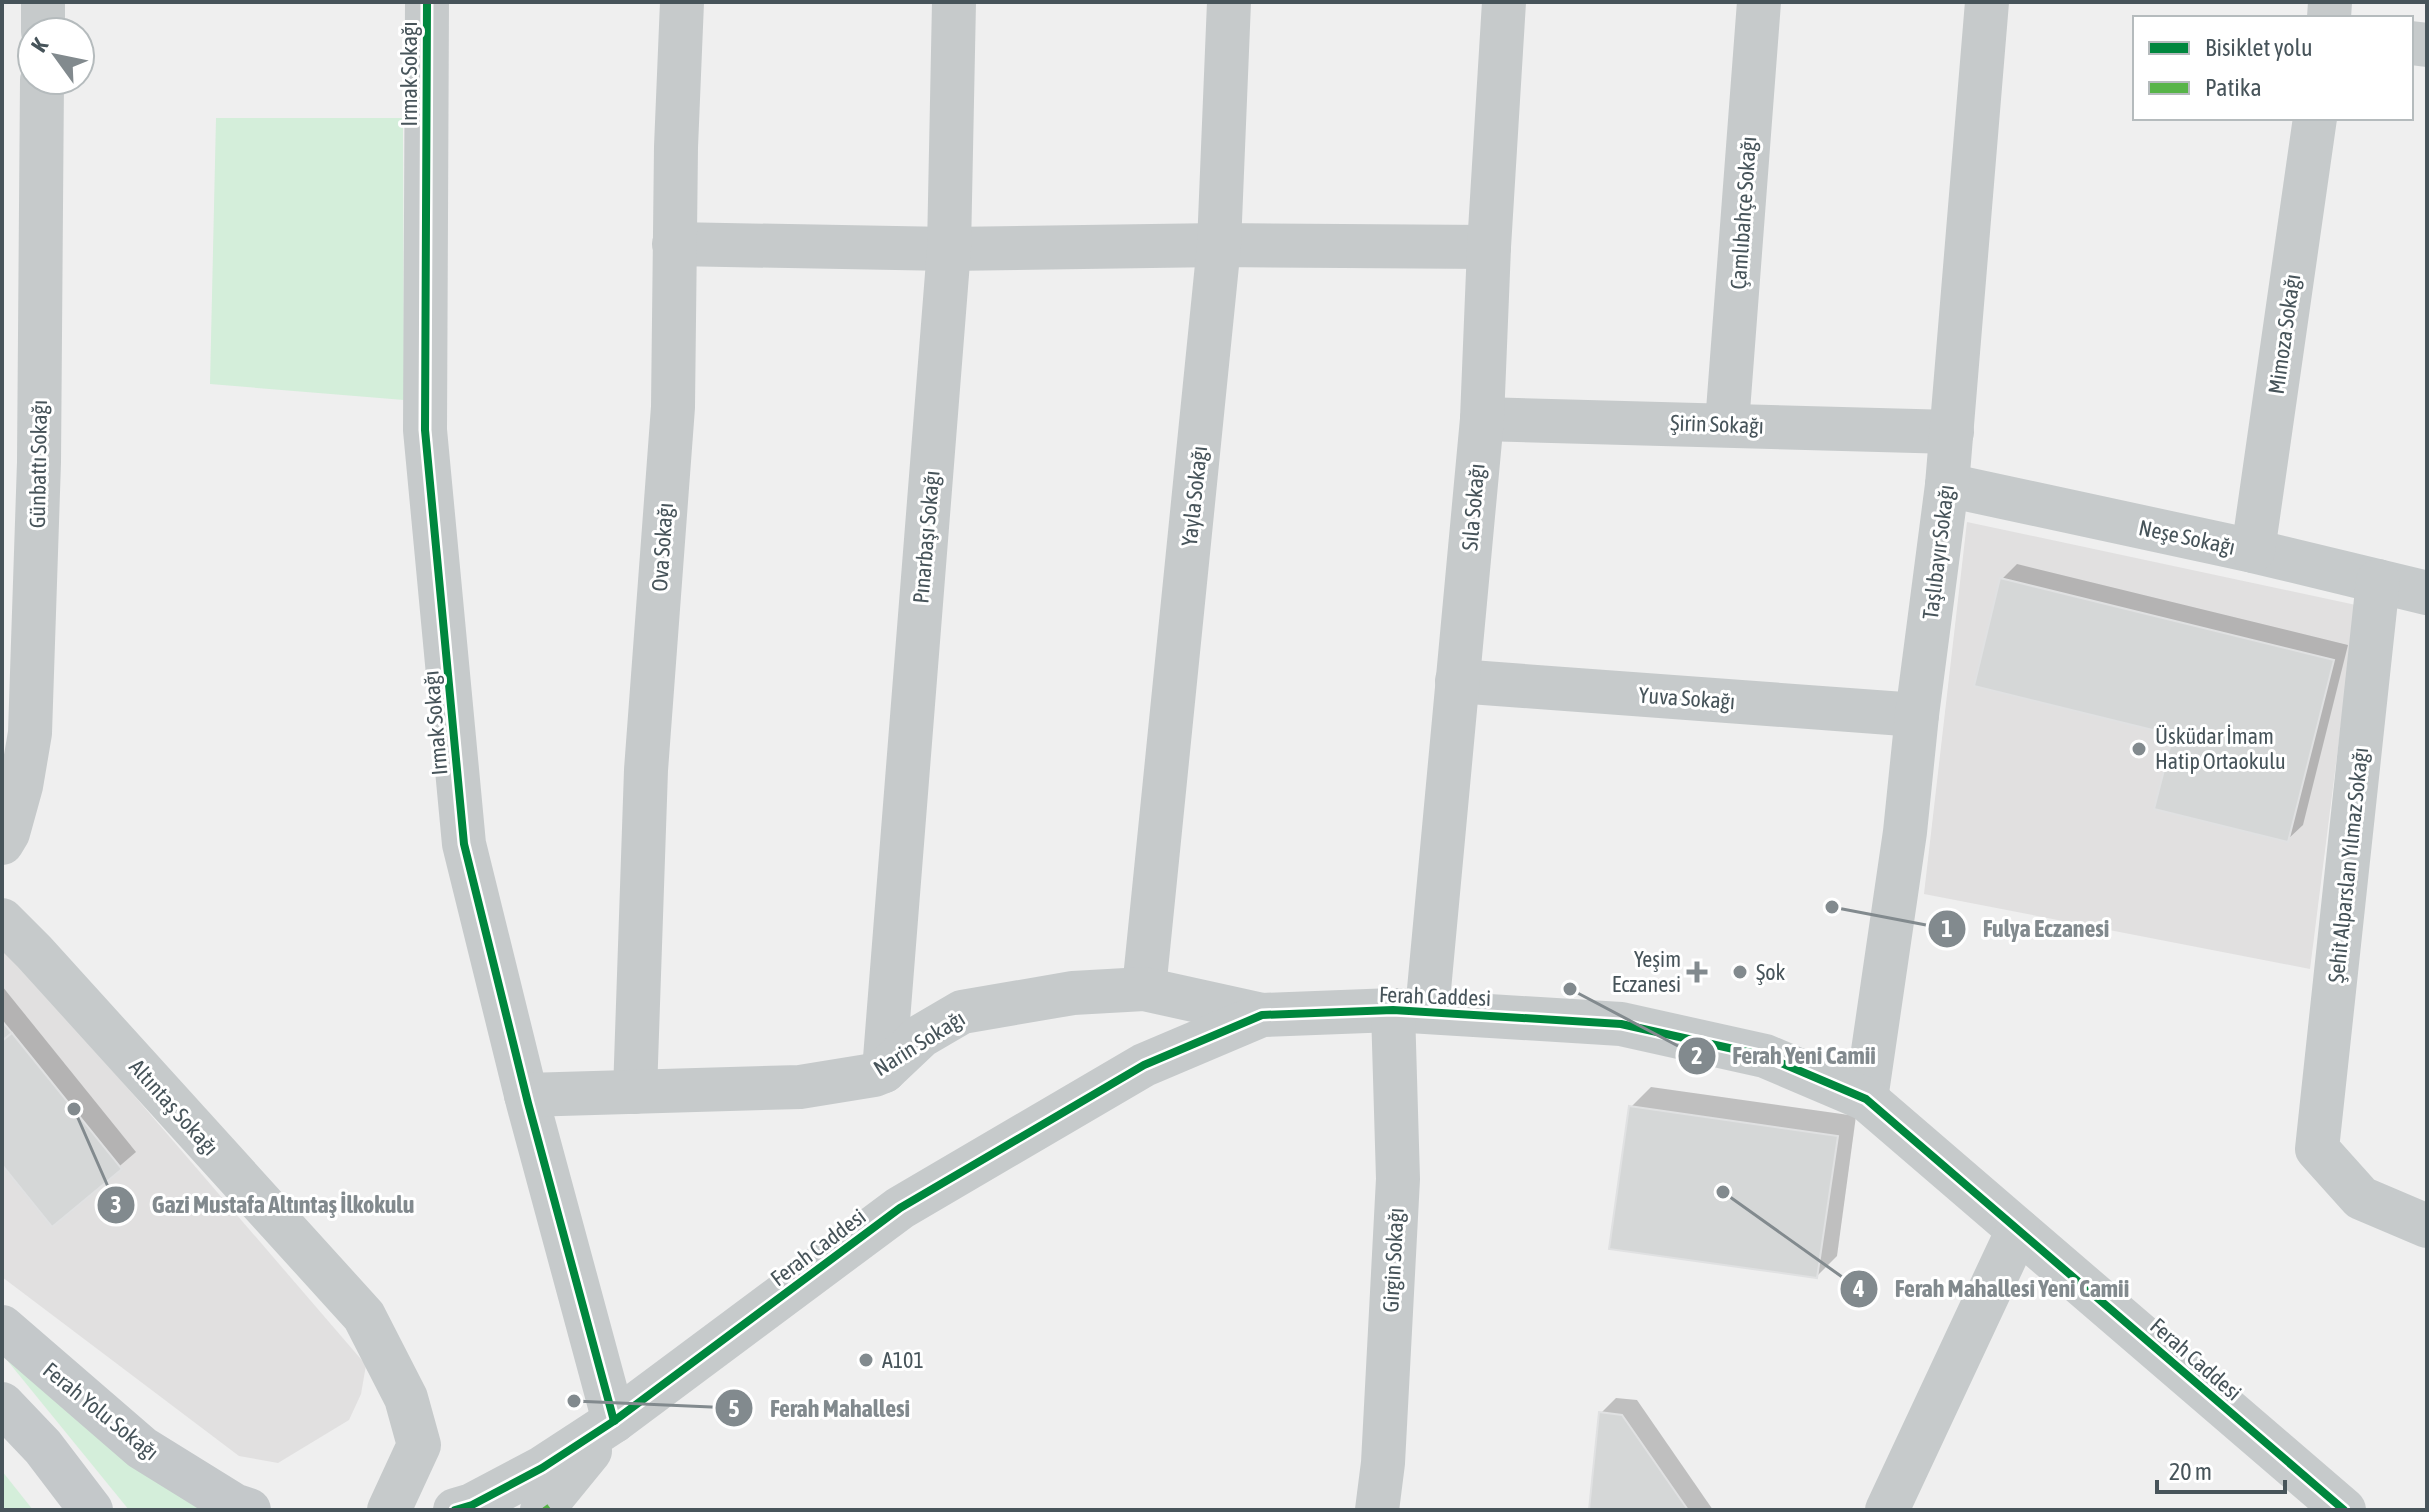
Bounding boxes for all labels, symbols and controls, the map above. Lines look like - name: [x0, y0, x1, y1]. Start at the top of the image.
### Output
- north arrow: [16, 16, 96, 96]
- legend: [2133, 16, 2413, 120]
- street label: Irmak Sokağı: [396, 22, 422, 126]
- text: K: [25, 33, 53, 57]
- text: Bisiklet yolu: [2205, 34, 2313, 61]
- text: Patika: [2205, 74, 2262, 101]
- street label: Çamlıbahçe Sokağı: [1725, 136, 1761, 290]
- street label: Mimoza Sokağı: [2263, 272, 2305, 396]
- street label: Günbattı Sokağı: [24, 400, 52, 528]
- street label: Şirin Sokağı: [1670, 409, 1764, 439]
- street label: Yayla Sokağı: [1176, 444, 1212, 548]
- street label: Sıla Sokağı: [1456, 462, 1490, 552]
- street label: Pınarbaşı Sokağı: [907, 469, 945, 605]
- street label: Taşlıbayır Sokağı: [1917, 483, 1959, 621]
- street label: Ova Sokağı: [646, 502, 678, 592]
- street label: Neşe Sokağı: [2136, 514, 2238, 560]
- street label: Irmak Sokağı: [417, 670, 453, 776]
- street label: Yuva Sokağı: [1638, 682, 1736, 714]
- place label: Üsküdar İmam Hatip Ortaokulu: [2155, 723, 2286, 774]
- marker: Üsküdar İmam Hatip Ortaokulu: [2130, 740, 2148, 758]
- street label: Şehit Alparslan Yılmaz Sokağı: [2323, 746, 2373, 984]
- callout: Fulya Eczanesi: [1927, 905, 2126, 953]
- text: 1: [1941, 915, 1953, 942]
- text: Fulya Eczanesi: [1983, 915, 2109, 942]
- place label: Yeşim Eczanesi: [1612, 946, 1681, 997]
- place label: Şok: [1756, 959, 1786, 985]
- marker: Yeşim Eczanesi: [1688, 963, 1706, 981]
- marker: Şok: [1731, 963, 1749, 981]
- street label: Ferah Caddesi: [1378, 981, 1492, 1011]
- street label: Narin Sokağı: [869, 1005, 969, 1081]
- callout: Ferah Yeni Camii: [1677, 1032, 1892, 1080]
- text: 2: [1691, 1042, 1703, 1069]
- text: Ferah Yeni Camii: [1732, 1042, 1876, 1069]
- street label: Altıntaş Sokağı: [124, 1054, 224, 1160]
- callout: Gazi Mustafa Altıntaş İlkokulu: [96, 1181, 431, 1229]
- text: 3: [110, 1191, 122, 1218]
- text: Gazi Mustafa Altıntaş İlkokulu: [152, 1191, 414, 1218]
- street label: Ferah Caddesi: [765, 1203, 871, 1291]
- street label: Girgin Sokağı: [1377, 1207, 1409, 1313]
- callout: Ferah Mahallesi Yeni Camii: [1839, 1265, 2145, 1313]
- text: 4: [1852, 1275, 1865, 1302]
- text: Ferah Mahallesi Yeni Camii: [1895, 1275, 2129, 1302]
- street label: Ferah Caddesi: [2145, 1312, 2247, 1406]
- place label: A101: [882, 1347, 924, 1373]
- marker: A101: [857, 1351, 875, 1369]
- street label: Ferah Yolu Sokağı: [38, 1357, 164, 1465]
- callout: Ferah Mahallesi: [714, 1384, 926, 1432]
- text: 5: [728, 1395, 740, 1422]
- text: Ferah Mahallesi: [770, 1395, 910, 1422]
- scale bar: [2157, 1444, 2285, 1494]
- text: 20 m: [2169, 1458, 2212, 1485]

